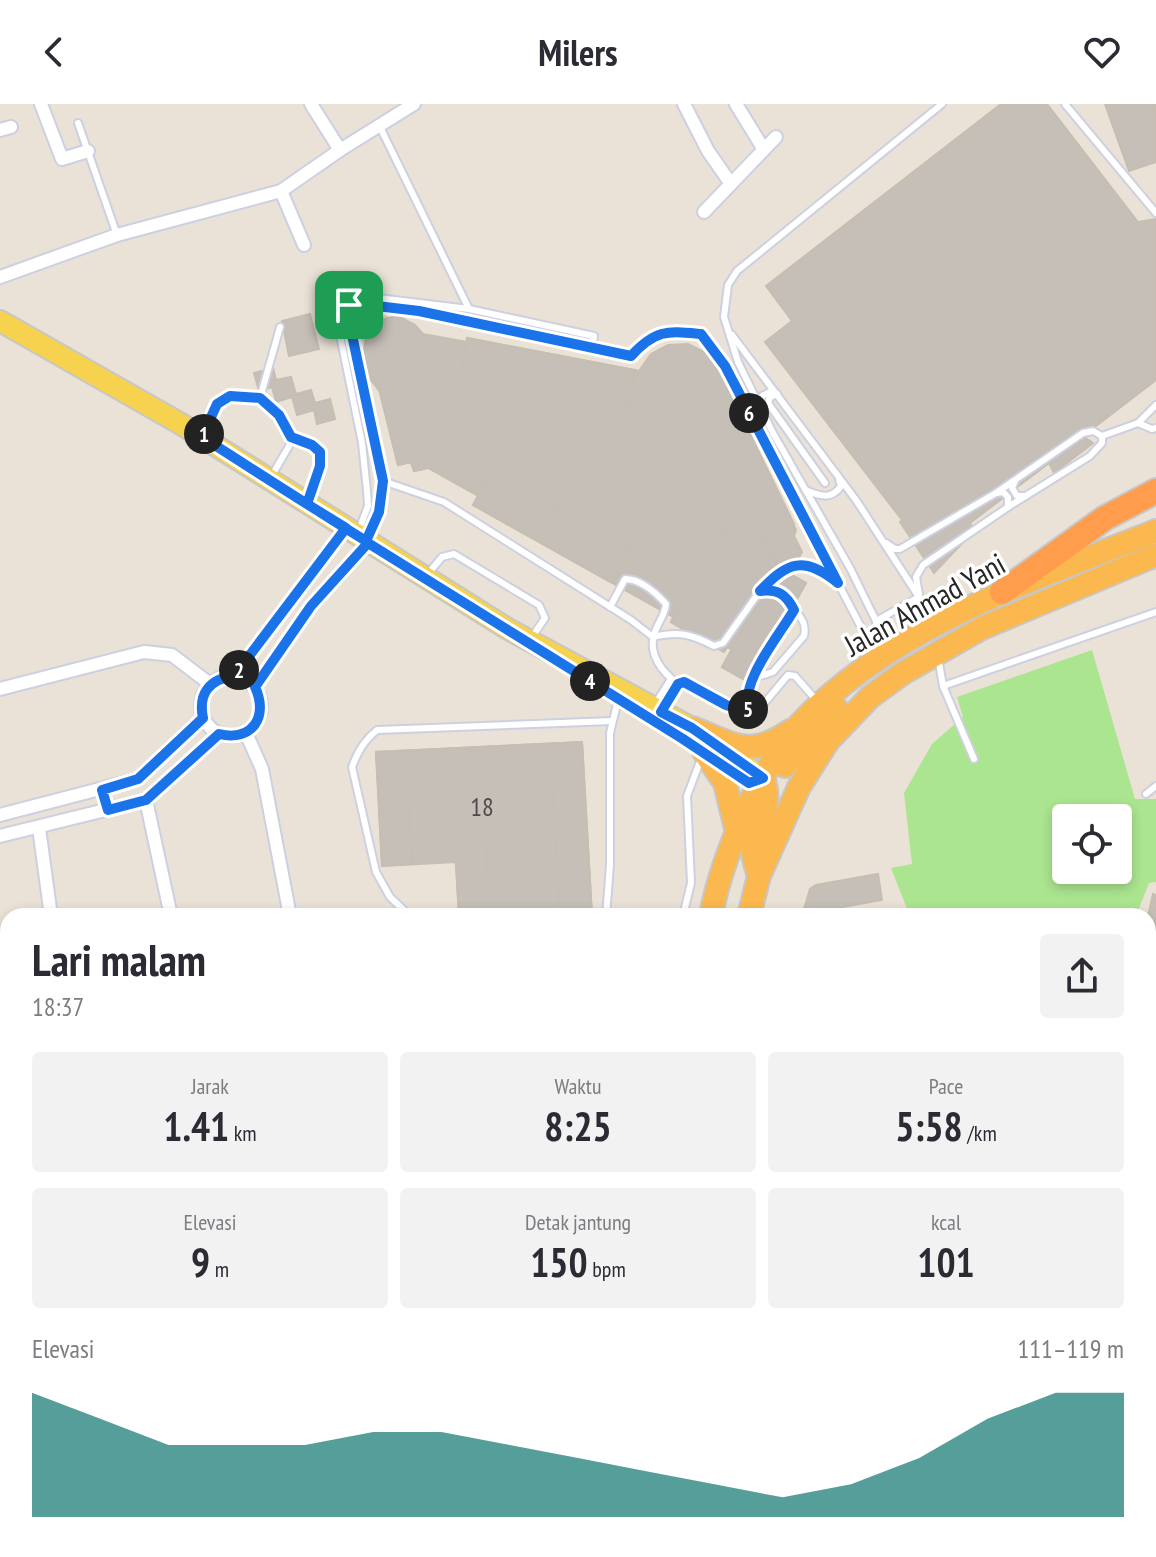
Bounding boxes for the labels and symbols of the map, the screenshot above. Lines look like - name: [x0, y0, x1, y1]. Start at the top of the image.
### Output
- pin: [315, 271, 383, 339]
- pin: 6: [729, 393, 769, 433]
- pin: 1: [184, 414, 224, 454]
- street label: Jalan Ahmad Yani: [836, 543, 1012, 664]
- pin: 2: [219, 650, 259, 690]
- pin: 4: [570, 661, 610, 701]
- pin: 5: [728, 689, 768, 729]
- house number: 18: [470, 790, 494, 823]

